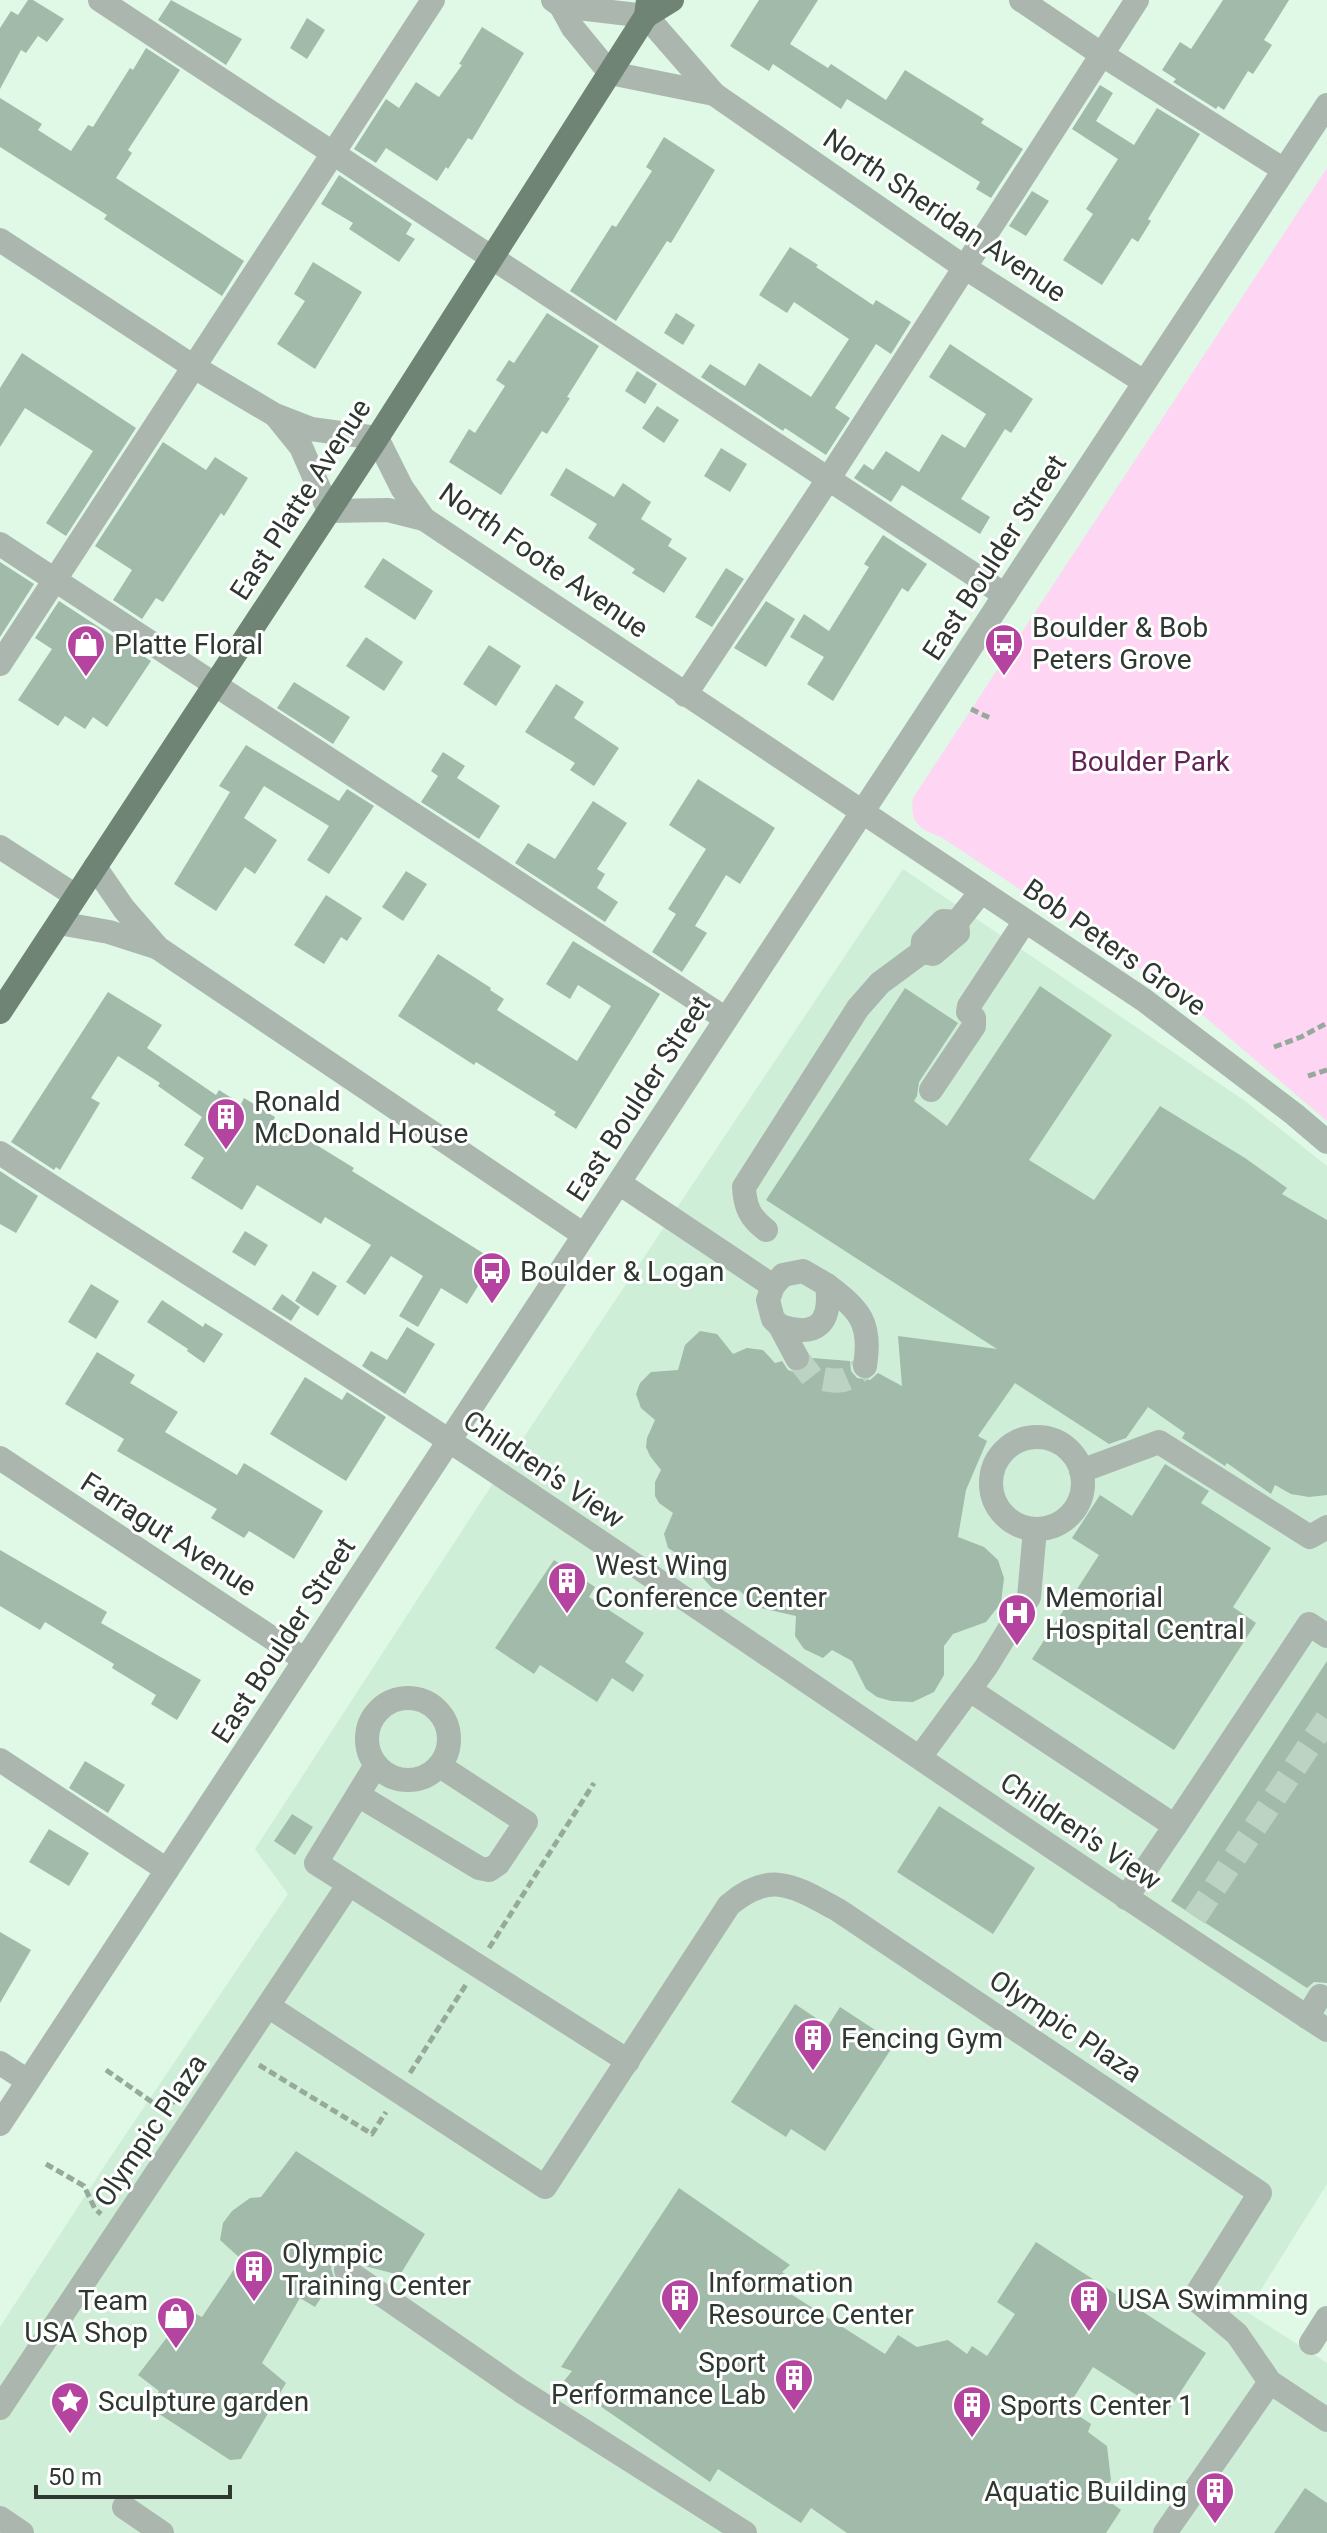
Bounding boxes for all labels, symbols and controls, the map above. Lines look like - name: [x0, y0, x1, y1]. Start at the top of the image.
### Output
- street label: North Sheridan Avenue: [817, 122, 1072, 309]
- street label: East Platte Avenue: [223, 393, 378, 606]
- street label: East Boulder Street: [916, 448, 1073, 666]
- street label: North Foote Avenue: [433, 476, 654, 645]
- place label: Boulder & Bob Peters Grove: [1032, 611, 1208, 676]
- bus stop icon: Boulder & Bob Peters Grove: [983, 622, 1025, 677]
- shop icon: Platte Floral: [65, 623, 107, 678]
- place label: Platte Floral: [114, 628, 263, 661]
- park label: Boulder Park: [1070, 745, 1230, 778]
- street label: Bob Peters Grove: [1017, 872, 1212, 1023]
- street label: East Boulder Street: [560, 989, 717, 1207]
- place label: Ronald McDonald House: [254, 1085, 468, 1150]
- building icon: Ronald McDonald House: [205, 1096, 247, 1151]
- bus stop icon: Boulder & Logan: [471, 1250, 513, 1305]
- place label: Boulder & Logan: [520, 1255, 725, 1288]
- street label: Children's View: [457, 1403, 630, 1535]
- street label: Farragut Avenue: [75, 1465, 263, 1603]
- street label: East Boulder Street: [205, 1531, 362, 1749]
- place label: West Wing Conference Center: [595, 1549, 827, 1614]
- building icon: West Wing Conference Center: [546, 1560, 588, 1615]
- place label: Memorial Hospital Central: [1045, 1581, 1245, 1646]
- hospital icon: Memorial Hospital Central: [996, 1592, 1038, 1647]
- street label: Children's View: [994, 1765, 1167, 1897]
- street label: Olympic Plaza: [983, 1963, 1148, 2090]
- building icon: Fencing Gym: [792, 2017, 834, 2072]
- place label: Fencing Gym: [841, 2022, 1003, 2055]
- street label: Olympic Plaza: [87, 2048, 214, 2213]
- place label: Olympic Training Center: [282, 2237, 472, 2302]
- building icon: Olympic Training Center: [233, 2248, 275, 2303]
- place label: Information Resource Center: [708, 2266, 914, 2331]
- building icon: Information Resource Center: [659, 2277, 701, 2332]
- building icon: USA Swimming: [1068, 2278, 1110, 2333]
- place label: USA Swimming: [1117, 2283, 1309, 2316]
- place label: Team USA Shop: [24, 2284, 148, 2349]
- shop icon: Team USA Shop: [155, 2295, 197, 2350]
- place label: Sport Performance Lab: [551, 2346, 766, 2411]
- building icon: Sport Performance Lab: [773, 2357, 815, 2412]
- place icon: Sculpture garden: [49, 2380, 91, 2435]
- building icon: Sports Center 1: [951, 2384, 993, 2439]
- place label: Sculpture garden: [98, 2385, 309, 2418]
- place label: Sports Center 1: [1000, 2389, 1194, 2422]
- scale bar: [36, 2449, 230, 2499]
- text: 50 m: [48, 2463, 102, 2491]
- building icon: Aquatic Building: [1194, 2470, 1236, 2525]
- place label: Aquatic Building: [984, 2475, 1187, 2508]

